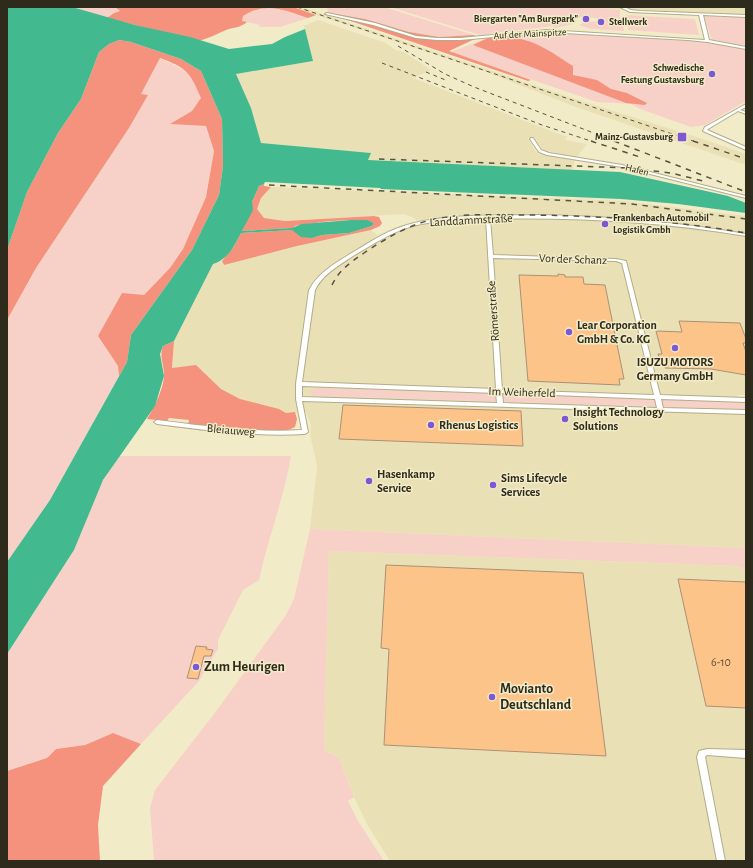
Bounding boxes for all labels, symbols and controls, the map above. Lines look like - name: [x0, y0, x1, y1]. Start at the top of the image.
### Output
- place label: Biergarten "Am Burgpark": [474, 14, 578, 24]
- marker: Biergarten "Am Burgpark": [581, 14, 591, 24]
- marker: Stellwerk: [596, 17, 606, 27]
- place label: Stellwerk: [609, 17, 647, 27]
- street label: Auf der Mainspitze: [493, 27, 567, 41]
- place label: Schwedische Festung Gustavsburg: [621, 63, 705, 85]
- marker: Schwedische Festung Gustavsburg: [707, 69, 717, 79]
- marker: Mainz-Gustavsburg: [676, 131, 688, 143]
- place label: Mainz-Gustavsburg: [595, 132, 674, 142]
- street label: Hafen: [624, 162, 650, 178]
- street label: Landdammstraße: [429, 212, 513, 228]
- place label: Frankenbach Automobil Logistik Gmbh: [613, 213, 709, 235]
- marker: Frankenbach Automobil Logistik Gmbh: [600, 219, 610, 229]
- street label: Vor der Schanz: [539, 252, 607, 266]
- street label: Römerstraße: [485, 280, 501, 342]
- place label: Lear Corporation GmbH & Co. KG: [577, 319, 657, 345]
- marker: Lear Corporation GmbH & Co. KG: [564, 327, 574, 337]
- marker: ISUZU MOTORS Germany GmbH: [670, 343, 680, 353]
- place label: ISUZU MOTORS Germany GmbH: [637, 356, 713, 383]
- street label: Im Weiherfeld: [488, 385, 556, 399]
- place label: Insight Technology Solutions: [573, 406, 664, 432]
- marker: Insight Technology Solutions: [560, 414, 570, 424]
- place label: Rhenus Logistics: [439, 419, 519, 431]
- marker: Rhenus Logistics: [426, 420, 436, 430]
- street label: Bleiauweg: [206, 422, 256, 438]
- place label: Hasenkamp Service: [377, 468, 435, 494]
- place label: Sims Lifecycle Services: [501, 472, 568, 498]
- marker: Hasenkamp Service: [364, 476, 374, 486]
- marker: Sims Lifecycle Services: [488, 480, 498, 490]
- house number: 6-10: [711, 656, 731, 668]
- place label: Zum Heurigen: [204, 660, 285, 674]
- marker: Zum Heurigen: [191, 662, 201, 672]
- place label: Movianto Deutschland: [500, 682, 572, 712]
- marker: Movianto Deutschland: [487, 692, 497, 702]

